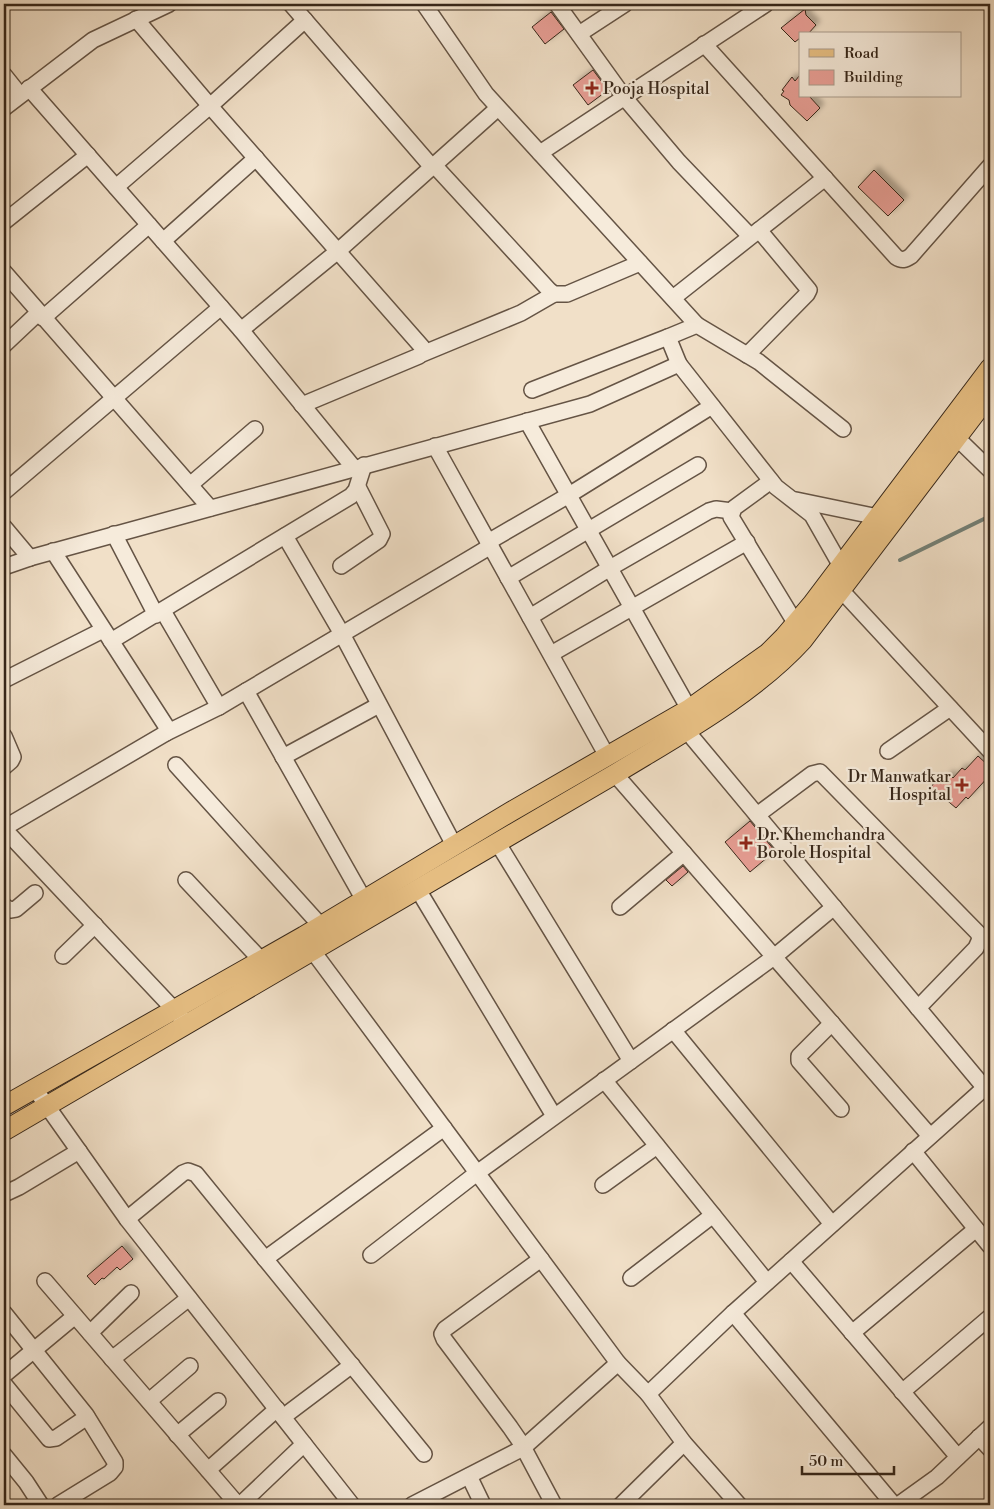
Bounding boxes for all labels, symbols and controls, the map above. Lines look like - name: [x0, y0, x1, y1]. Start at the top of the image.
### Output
- legend: [799, 32, 962, 98]
- text: Road: [844, 44, 879, 63]
- text: Building: [843, 68, 903, 87]
- place label: Pooja Hospital: [603, 79, 710, 99]
- marker: Pooja Hospital: [585, 81, 599, 95]
- place label: Dr Manwatkar Hospital: [848, 767, 951, 805]
- marker: Dr Manwatkar Hospital: [955, 778, 969, 792]
- place label: Dr. Khemchandra Borole Hospital: [756, 825, 886, 863]
- marker: Dr. Khemchandra Borole Hospital: [739, 836, 753, 850]
- scale bar: [802, 1444, 894, 1476]
- text: 50 m: [809, 1452, 843, 1471]

